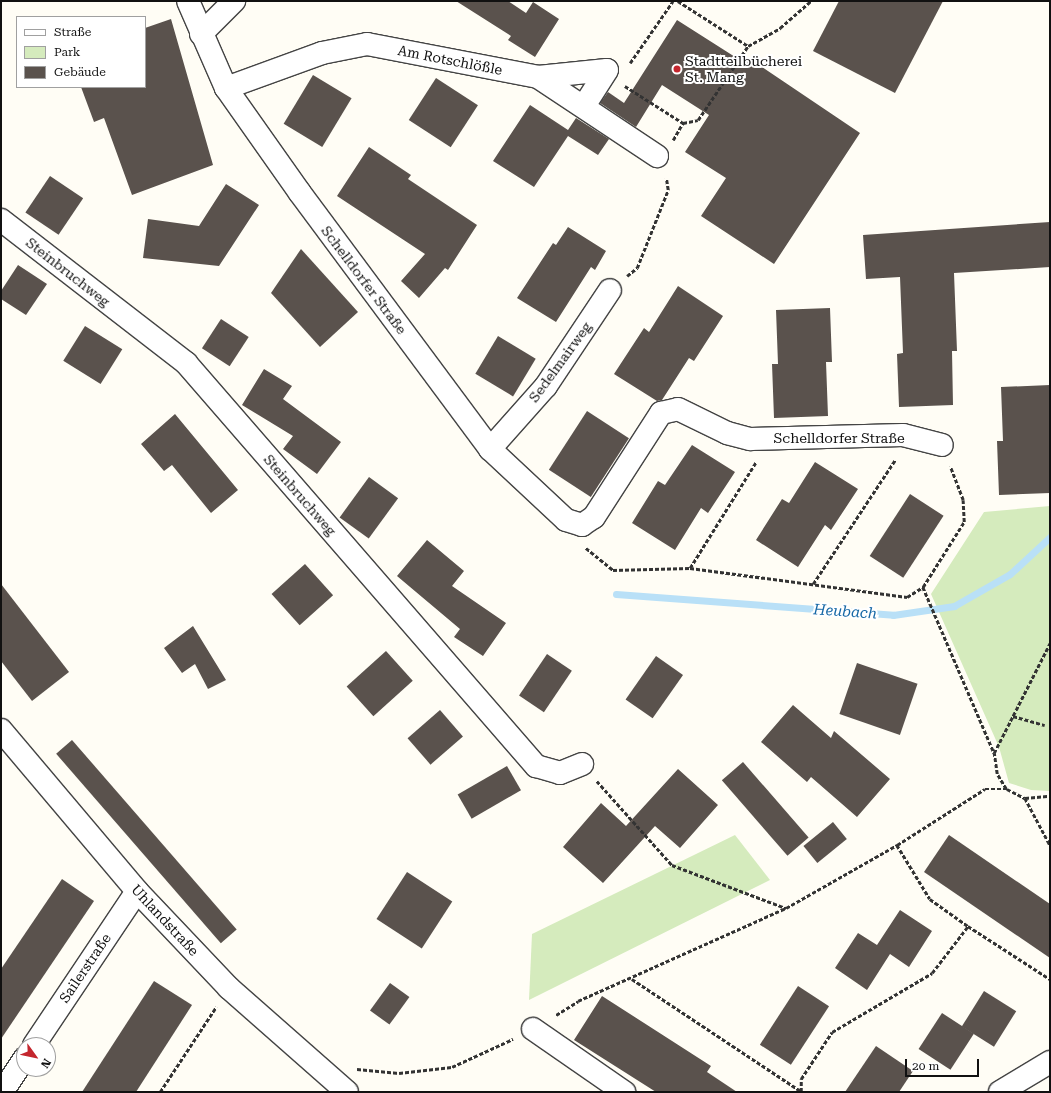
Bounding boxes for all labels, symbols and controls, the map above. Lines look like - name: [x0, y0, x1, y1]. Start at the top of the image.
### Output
- legend: [16, 16, 146, 88]
- text: Straße: [54, 25, 91, 39]
- street label: Am Rotschlößle: [396, 42, 504, 78]
- text: Park: [54, 45, 80, 59]
- place label: Stadtteilbücherei St. Mang: [685, 53, 802, 86]
- marker: Stadtteilbücherei St. Mang: [672, 64, 682, 74]
- text: Gebäude: [54, 65, 106, 79]
- street label: Schelldorfer Straße: [318, 223, 410, 337]
- street label: Steinbruchweg: [23, 234, 113, 310]
- street label: Sedelmairweg: [525, 319, 595, 405]
- street label: Schelldorfer Straße: [773, 430, 905, 446]
- street label: Steinbruchweg: [260, 451, 340, 539]
- water label: Heubach: [813, 601, 877, 623]
- street label: Uhlandstraße: [128, 881, 202, 959]
- street label: Sailerstraße: [56, 930, 114, 1006]
- north arrow: [16, 1037, 56, 1077]
- scale bar: [907, 1051, 981, 1077]
- text: N: [38, 1056, 53, 1070]
- text: 20 m: [912, 1059, 939, 1073]

